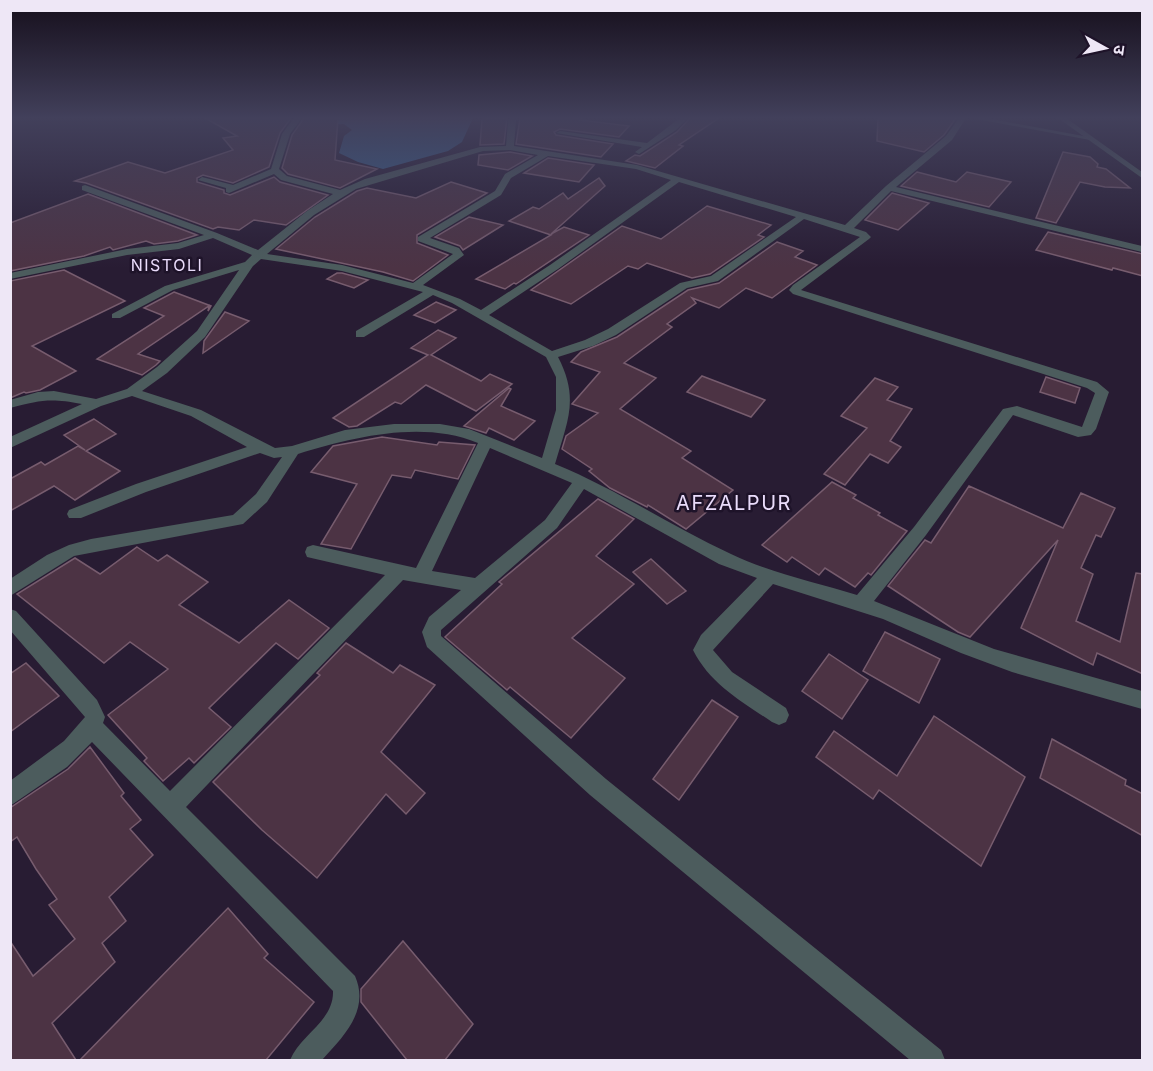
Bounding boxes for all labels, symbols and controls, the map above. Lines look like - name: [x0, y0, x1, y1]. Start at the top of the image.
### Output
- north arrow: [1075, 18, 1135, 78]
- text: उ: [1109, 44, 1130, 57]
- district label: NISTOLI: [131, 255, 203, 275]
- district label: AFZALPUR: [676, 491, 792, 515]

